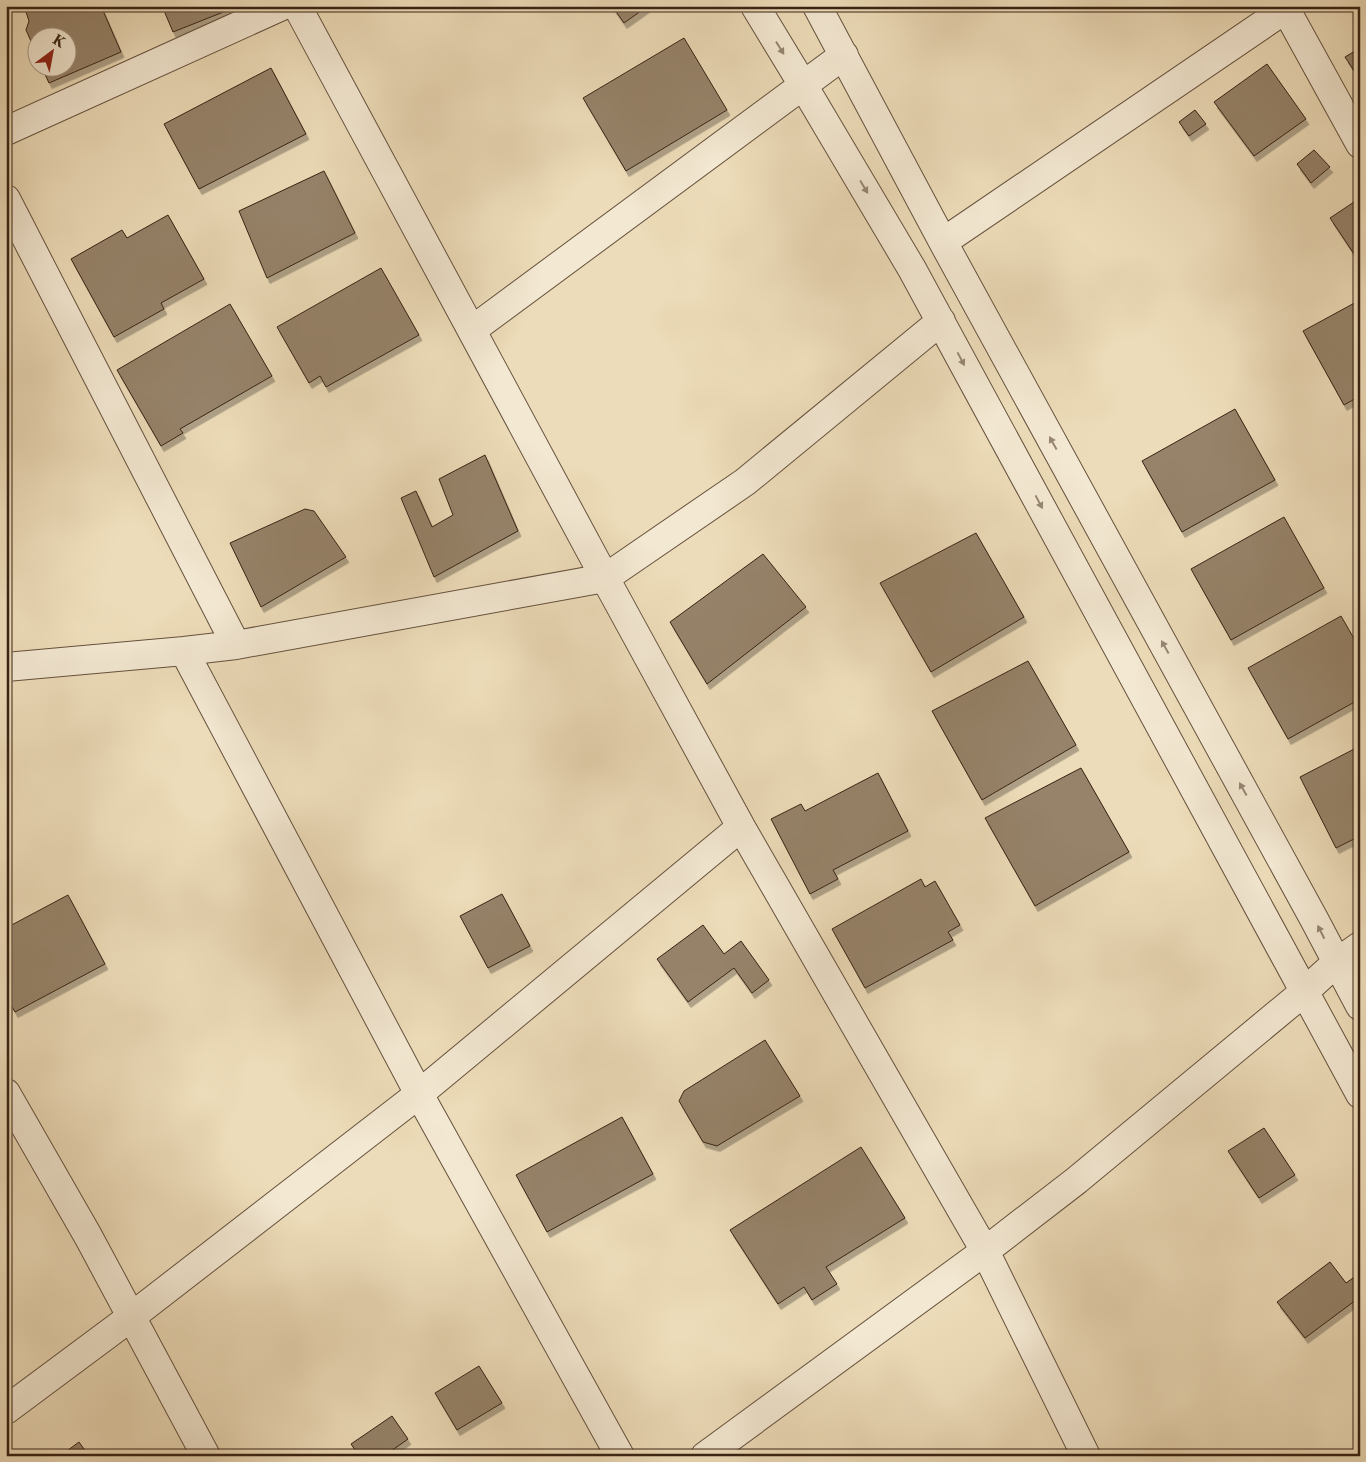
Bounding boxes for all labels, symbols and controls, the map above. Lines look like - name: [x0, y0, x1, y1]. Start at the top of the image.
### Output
- north arrow: [28, 28, 78, 78]
- text: K: [49, 30, 69, 52]
- one-way arrow: [776, 41, 785, 54]
- one-way arrow: [859, 181, 868, 194]
- one-way arrow: [957, 352, 965, 366]
- one-way arrow: [1049, 436, 1057, 450]
- one-way arrow: [1034, 495, 1043, 509]
- one-way arrow: [1161, 640, 1169, 654]
- one-way arrow: [1239, 782, 1247, 797]
- one-way arrow: [1316, 925, 1324, 939]

